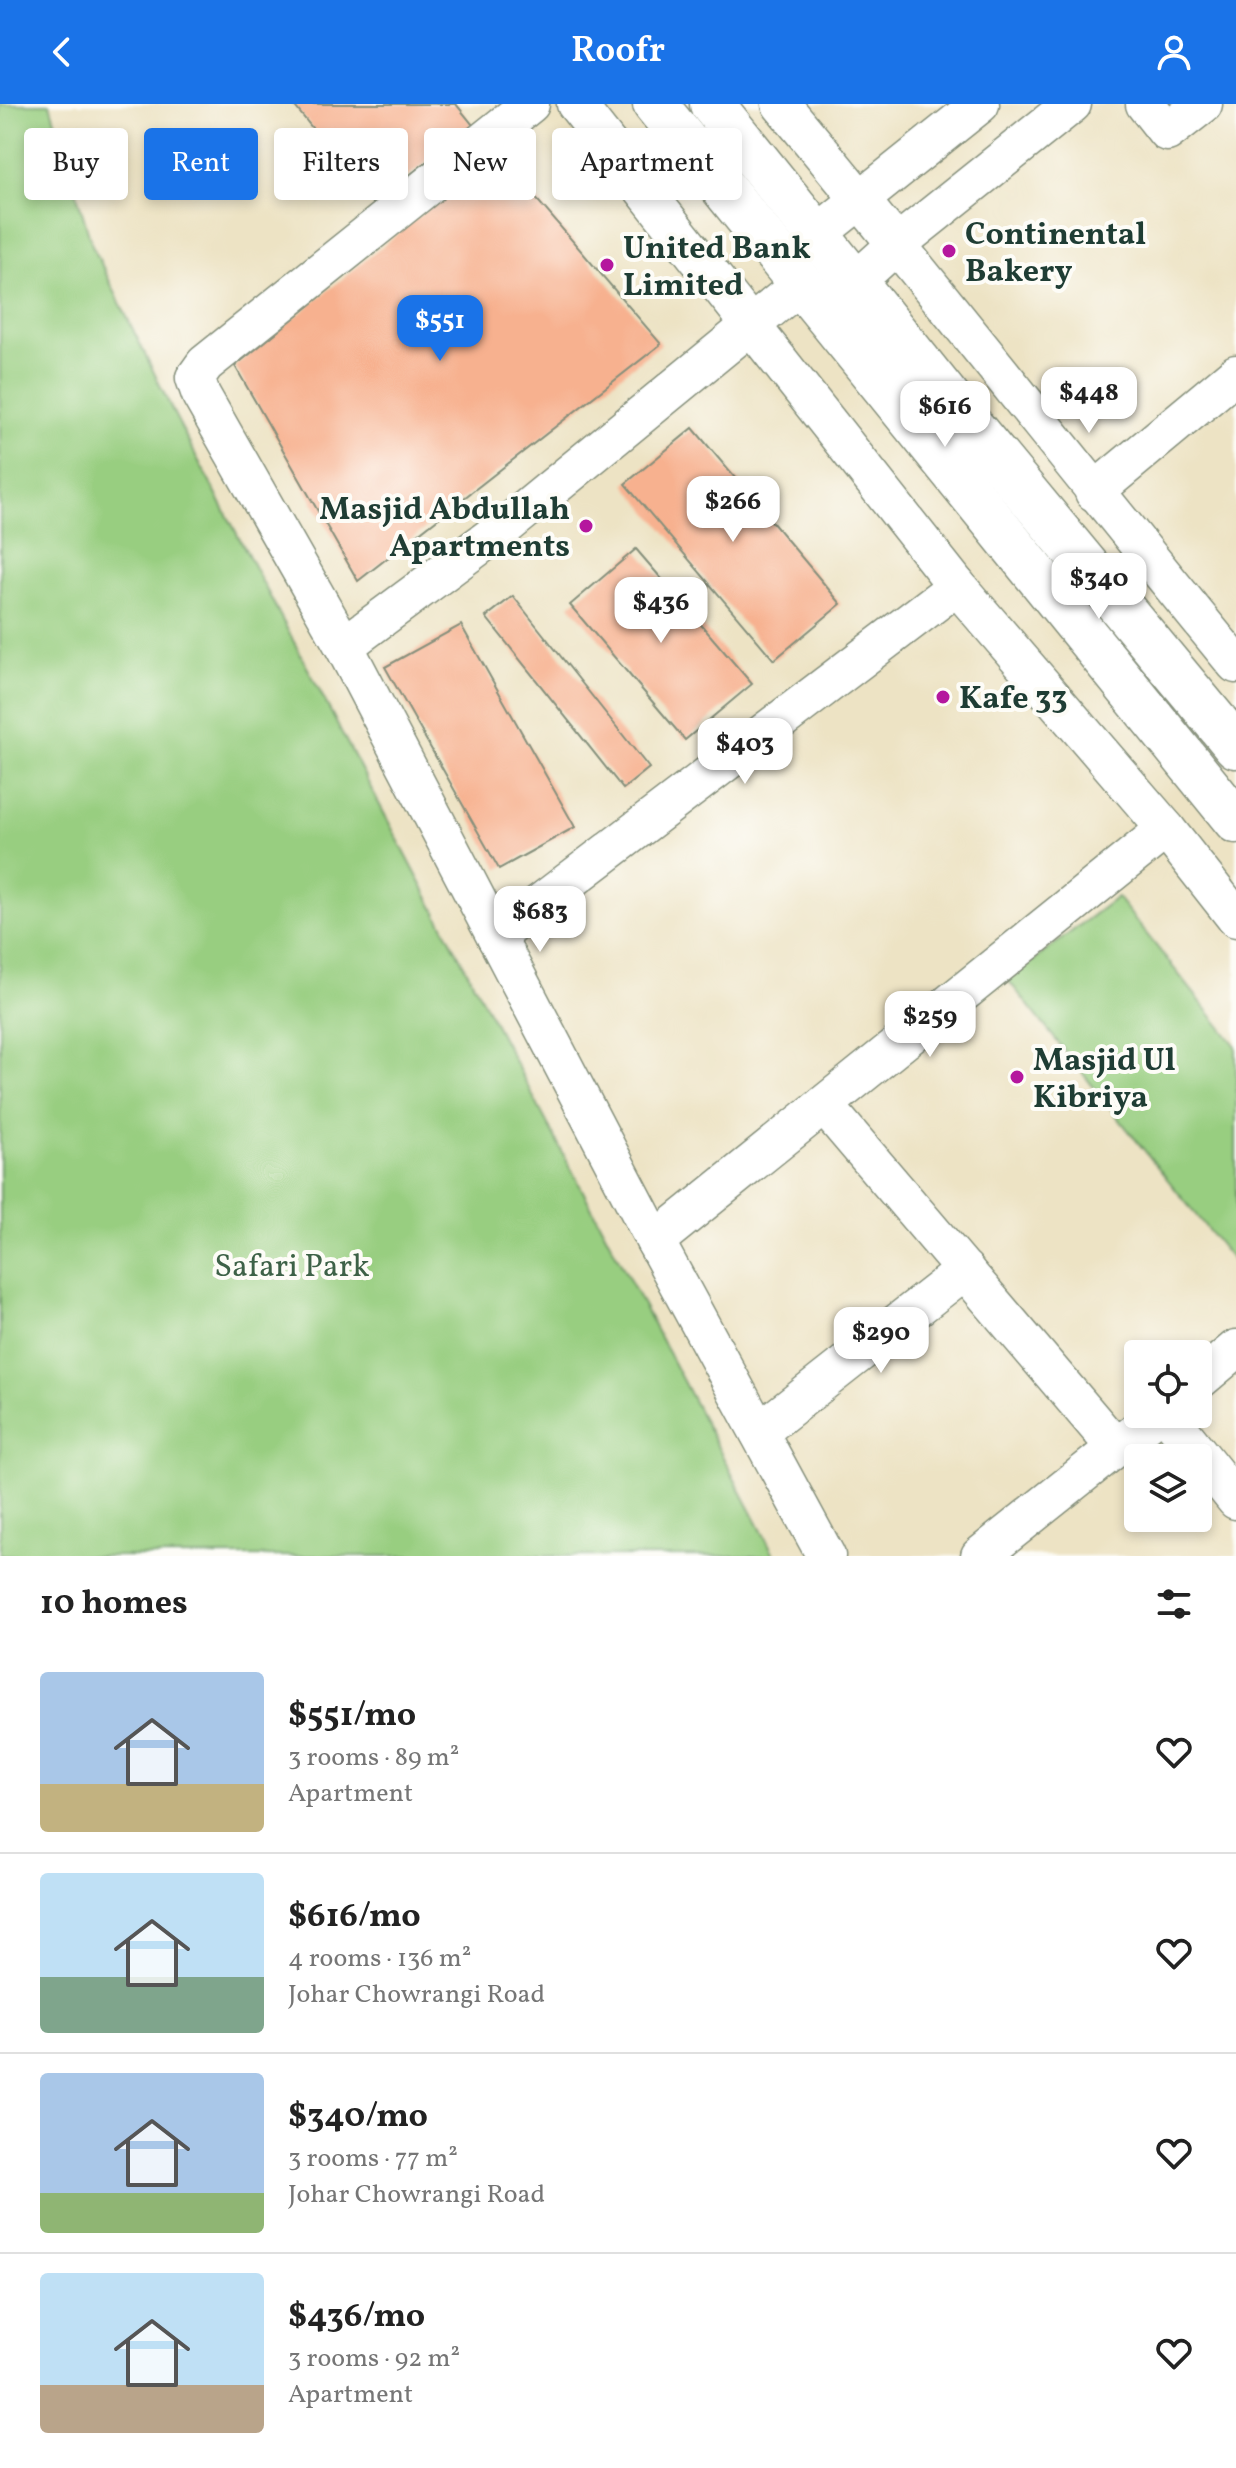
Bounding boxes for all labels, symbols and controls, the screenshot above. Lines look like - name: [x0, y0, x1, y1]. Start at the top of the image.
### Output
- text: Roofr: [571, 27, 665, 77]
- icon: back: [40, 30, 84, 74]
- icon: person: [1152, 30, 1196, 74]
- chip: Buy: [24, 128, 128, 200]
- chip: Rent: [144, 128, 258, 200]
- chip: Filters: [274, 128, 408, 200]
- chip: New: [424, 128, 536, 200]
- chip: Apartment: [552, 128, 742, 200]
- place label: Continental Bakery: [965, 214, 1146, 295]
- place label: United Bank Limited: [623, 228, 811, 309]
- marker: Continental Bakery: [940, 242, 958, 260]
- marker: United Bank Limited: [598, 256, 616, 274]
- pin: $551: [393, 295, 487, 363]
- text: $551: [415, 303, 465, 339]
- pin: $448: [1042, 367, 1136, 435]
- text: $448: [1059, 375, 1119, 411]
- pin: $616: [898, 381, 992, 449]
- text: $616: [918, 389, 972, 425]
- pin: $266: [686, 476, 780, 544]
- text: $266: [705, 484, 761, 520]
- place label: Masjid Abdullah Apartments: [319, 489, 570, 570]
- marker: Masjid Abdullah Apartments: [577, 517, 595, 535]
- pin: $340: [1052, 553, 1146, 621]
- text: $340: [1069, 561, 1129, 597]
- pin: $436: [614, 577, 708, 645]
- text: $436: [633, 585, 689, 621]
- place label: Kafe 33: [959, 678, 1068, 722]
- marker: Kafe 33: [934, 688, 952, 706]
- pin: $403: [698, 718, 792, 786]
- text: $403: [716, 726, 774, 762]
- pin: $683: [493, 886, 587, 954]
- text: $683: [512, 894, 568, 930]
- pin: $259: [883, 991, 977, 1059]
- text: $259: [903, 999, 957, 1035]
- place label: Masjid Ul Kibriya: [1033, 1040, 1176, 1121]
- marker: Masjid Ul Kibriya: [1008, 1068, 1026, 1086]
- park label: Safari Park: [214, 1246, 370, 1290]
- pin: $290: [834, 1307, 928, 1375]
- text: $290: [852, 1315, 910, 1351]
- map controls: [1124, 1340, 1212, 1532]
- button: locate: [1124, 1340, 1212, 1428]
- button: layers: [1124, 1444, 1212, 1532]
- text: 10 homes: [40, 1581, 188, 1628]
- icon: filters: [1152, 1582, 1196, 1626]
- text: $551/mo: [288, 1693, 416, 1740]
- icon: home: [104, 1704, 200, 1800]
- icon: heart: [1152, 1730, 1196, 1774]
- text: 3 rooms · 89 m²: [288, 1740, 459, 1776]
- text: Apartment: [288, 1776, 413, 1812]
- text: $616/mo: [288, 1894, 421, 1941]
- icon: home: [104, 1905, 200, 2001]
- icon: heart: [1152, 1931, 1196, 1975]
- text: 4 rooms · 136 m²: [288, 1941, 471, 1977]
- text: Johar Chowrangi Road: [288, 1977, 545, 2013]
- text: $340/mo: [288, 2094, 428, 2141]
- icon: home: [104, 2105, 200, 2201]
- icon: heart: [1152, 2131, 1196, 2175]
- text: 3 rooms · 77 m²: [288, 2141, 458, 2177]
- text: Johar Chowrangi Road: [288, 2177, 545, 2213]
- text: $436/mo: [288, 2294, 425, 2341]
- icon: home: [104, 2305, 200, 2401]
- icon: heart: [1152, 2331, 1196, 2375]
- text: 3 rooms · 92 m²: [288, 2341, 460, 2377]
- text: Apartment: [288, 2377, 413, 2413]

